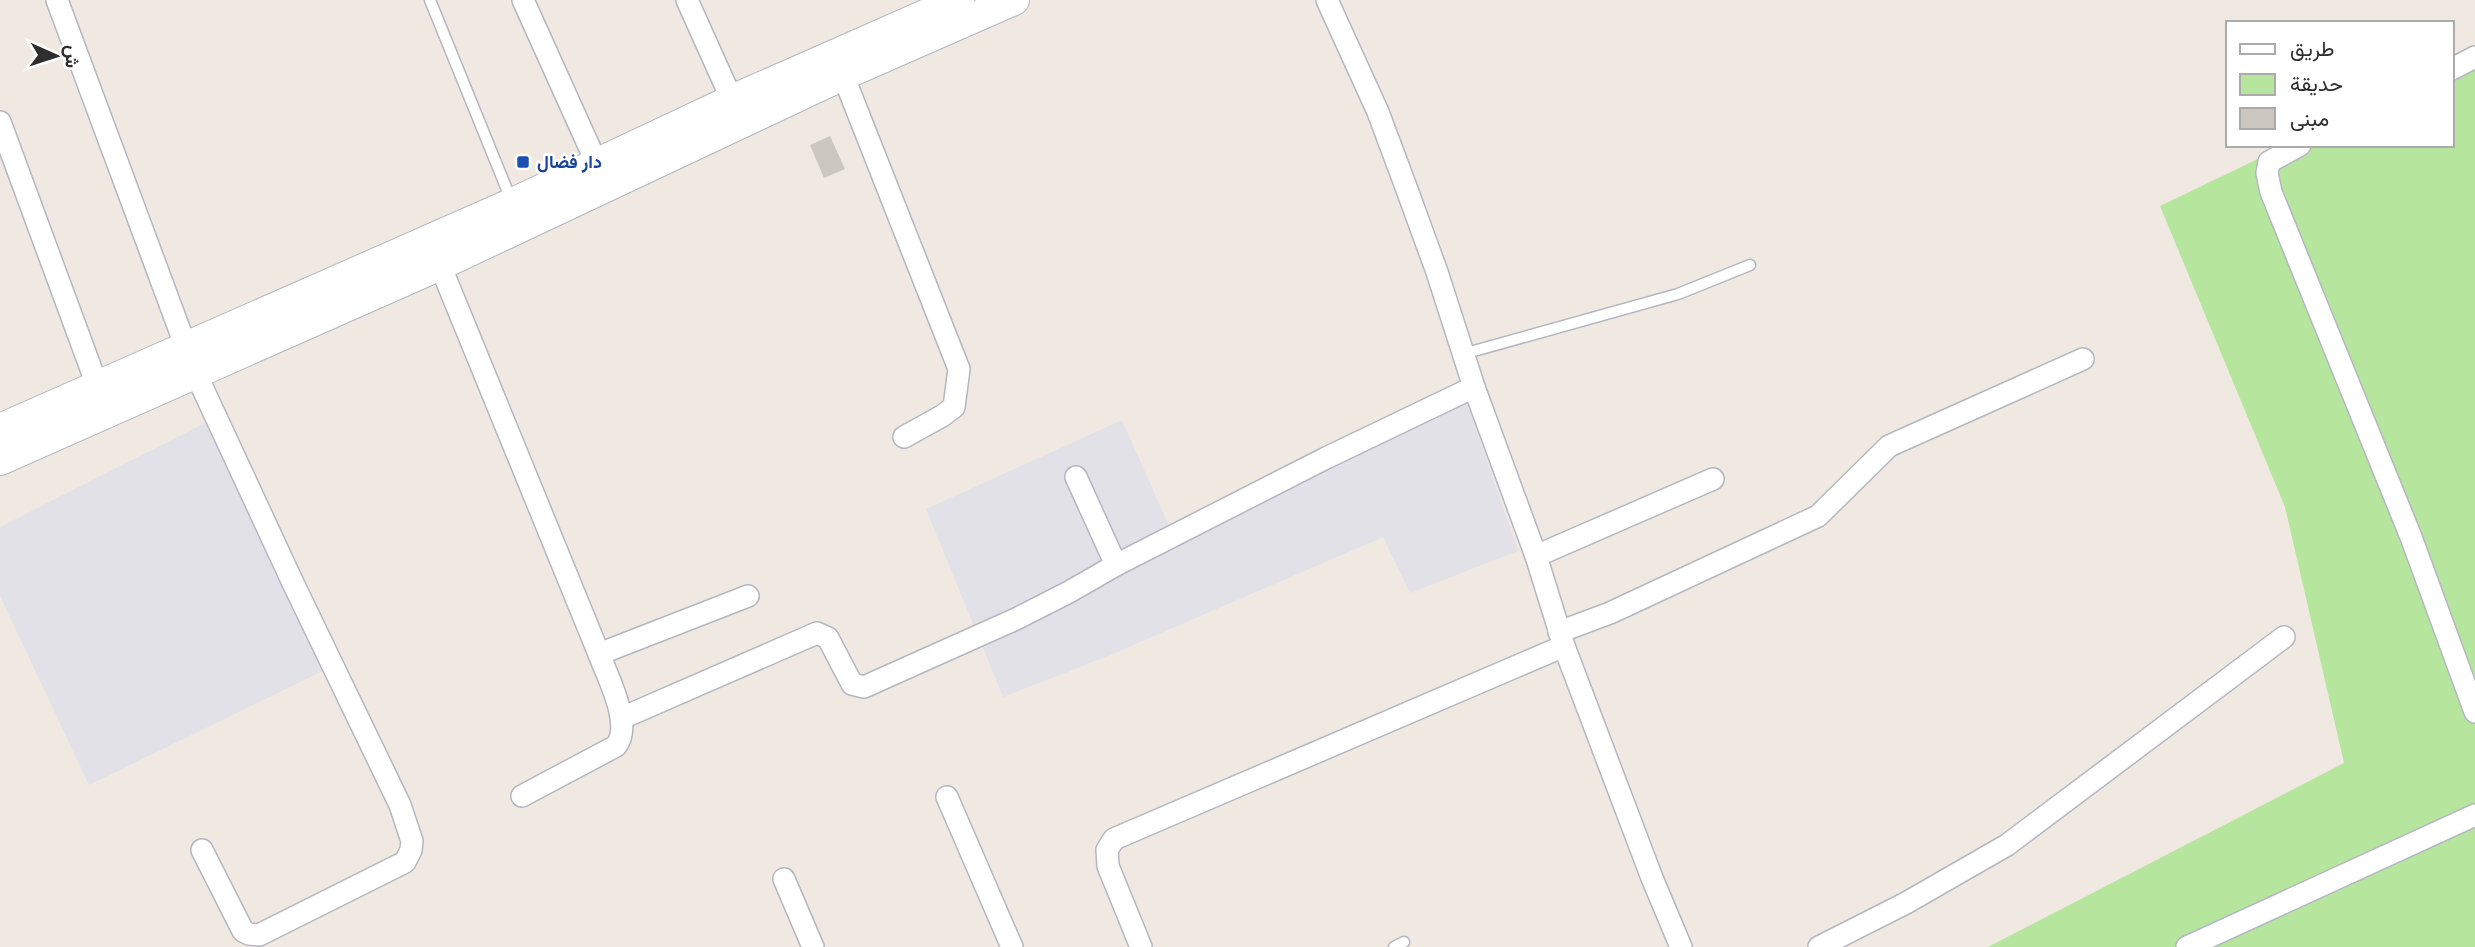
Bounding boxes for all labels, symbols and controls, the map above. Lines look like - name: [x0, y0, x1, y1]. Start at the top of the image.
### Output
- north arrow: [21, 21, 91, 91]
- legend: [2226, 21, 2454, 147]
- text: طريق: [2290, 36, 2335, 62]
- text: ش: [60, 45, 85, 69]
- text: حديقة: [2290, 71, 2343, 96]
- text: مبنى: [2290, 106, 2329, 131]
- place label: دار فضال: [537, 151, 602, 173]
- marker: دار فضال: [515, 154, 531, 170]

